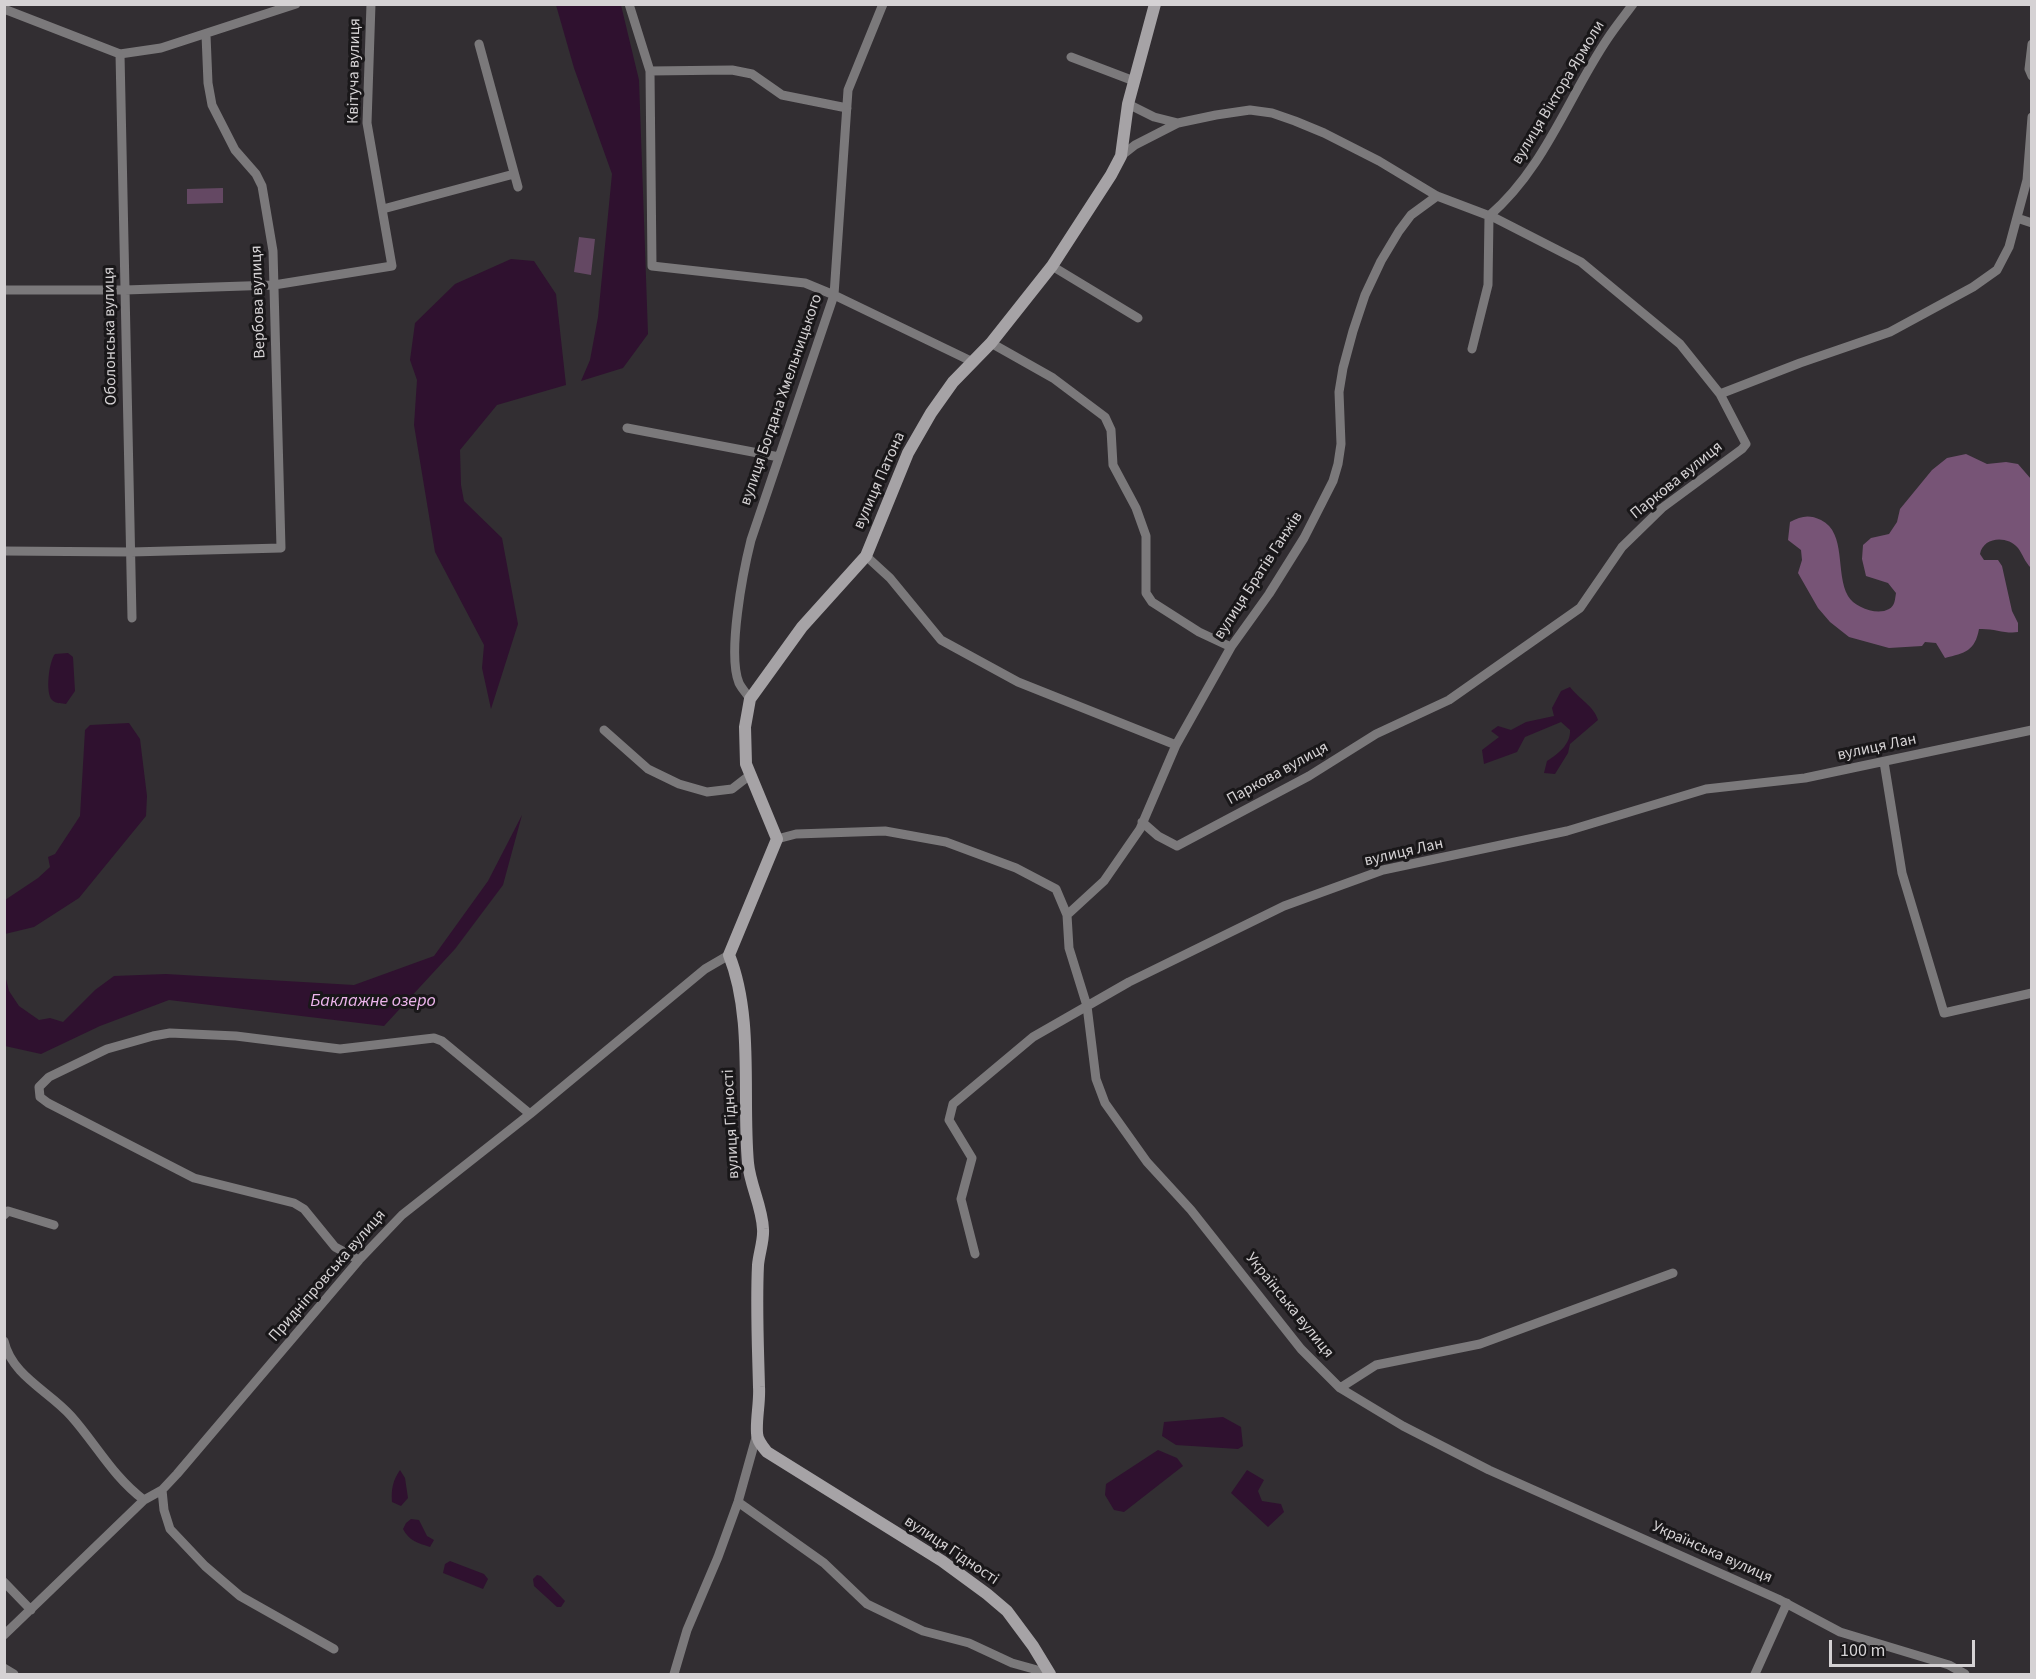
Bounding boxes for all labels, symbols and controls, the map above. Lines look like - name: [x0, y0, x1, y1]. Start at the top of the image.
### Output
- street label: Квітуча вулиця: [344, 18, 366, 124]
- street label: вулиця Віктора Ярмоли: [1508, 18, 1610, 168]
- street label: Вербова вулиця: [247, 245, 271, 359]
- street label: Оболонська вулиця: [100, 267, 122, 405]
- street label: вулиця Богдана Хмельницького: [737, 292, 827, 508]
- street label: вулиця Патона: [850, 429, 910, 533]
- street label: Паркова вулиця: [1627, 438, 1727, 524]
- street label: вулиця Братів Ганжів: [1211, 509, 1307, 643]
- street label: вулиця Лан: [1836, 730, 1918, 766]
- street label: Паркова вулиця: [1224, 738, 1332, 810]
- street label: вулиця Лан: [1363, 835, 1445, 871]
- water label: Баклажне озеро: [310, 991, 436, 1013]
- street label: вулиця Гідності: [720, 1069, 744, 1179]
- street label: Придніпровська вулиця: [265, 1206, 391, 1346]
- street label: Українська вулиця: [1241, 1250, 1337, 1362]
- street label: вулиця Гідності: [900, 1512, 1002, 1590]
- street label: Українська вулиця: [1649, 1518, 1775, 1588]
- scale bar: [1832, 1628, 1978, 1666]
- text: 100 m: [1840, 1638, 1885, 1663]

